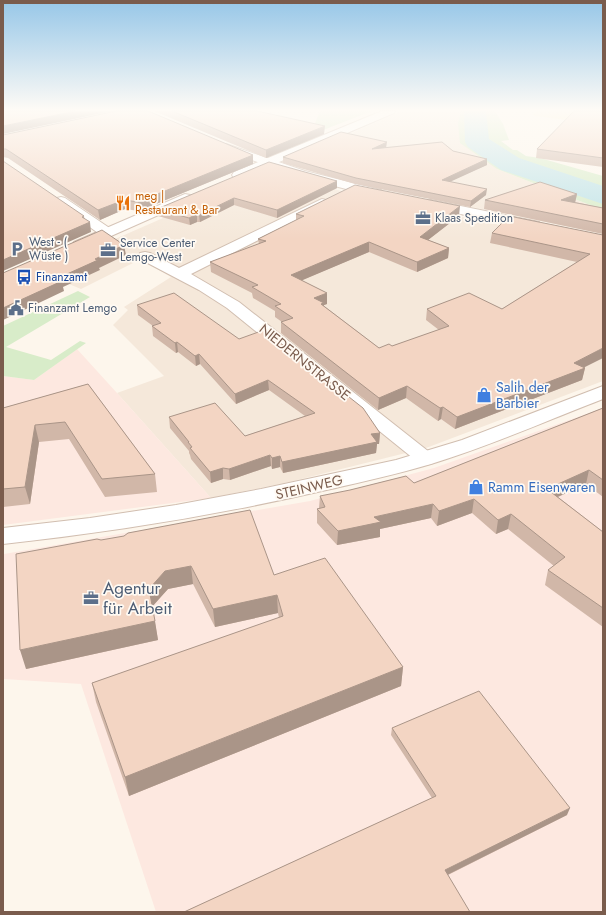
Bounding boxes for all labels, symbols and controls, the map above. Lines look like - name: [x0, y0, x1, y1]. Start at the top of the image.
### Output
- place label: meg | Restaurant & Bar: [135, 187, 220, 219]
- restaurant icon: meg | Restaurant & Bar: [114, 194, 132, 212]
- office icon: Klaas Spedition: [414, 209, 432, 227]
- place label: Klaas Spedition: [435, 209, 513, 227]
- place label: West - ( Wüste ): [29, 233, 68, 265]
- place label: Service Center Lemgo-West: [120, 234, 196, 266]
- parking icon: West - ( Wüste ): [8, 240, 26, 258]
- office icon: Service Center Lemgo-West: [99, 241, 117, 259]
- bus stop icon: Finanzamt: [15, 268, 33, 286]
- place label: Finanzamt: [36, 268, 87, 286]
- public building icon: Finanzamt Lemgo: [7, 299, 25, 317]
- place label: Finanzamt Lemgo: [28, 299, 117, 317]
- street label: NIEDERNSTRASSE: [255, 319, 355, 405]
- place label: Salih der Barbier: [496, 377, 549, 413]
- shop icon: Salih der Barbier: [475, 386, 493, 404]
- street label: STEINWEG: [273, 470, 345, 504]
- place label: Ramm Eisenwaren: [488, 477, 596, 497]
- shop icon: Ramm Eisenwaren: [467, 478, 485, 496]
- place label: Agentur für Arbeit: [103, 576, 172, 620]
- office icon: Agentur für Arbeit: [82, 589, 100, 607]

